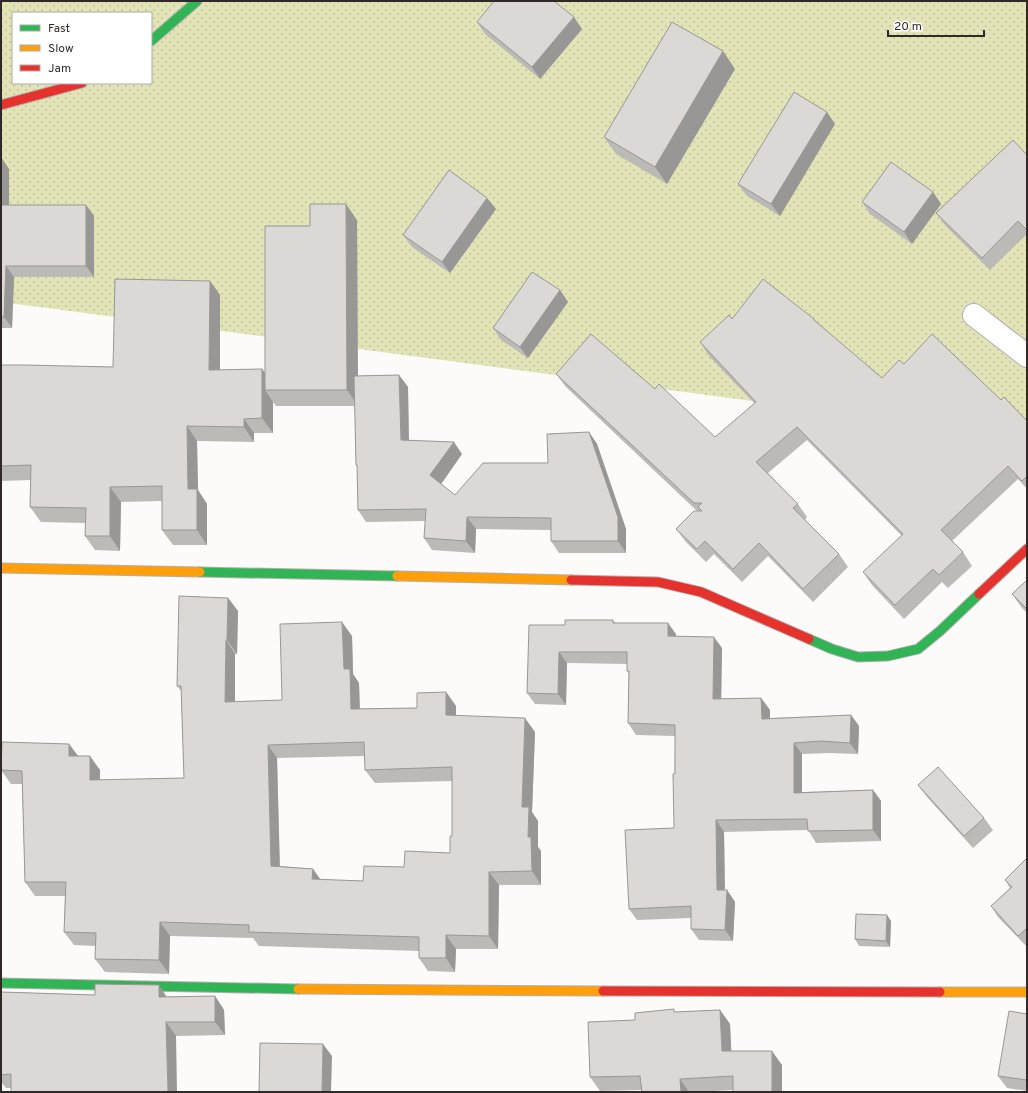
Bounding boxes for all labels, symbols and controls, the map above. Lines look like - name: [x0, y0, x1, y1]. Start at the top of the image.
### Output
- legend: [12, 12, 152, 84]
- scale bar: [888, 12, 984, 38]
- text: 20 m: [894, 19, 922, 35]
- text: Fast: [48, 21, 70, 37]
- text: Slow: [48, 41, 74, 57]
- text: Jam: [48, 61, 71, 77]

